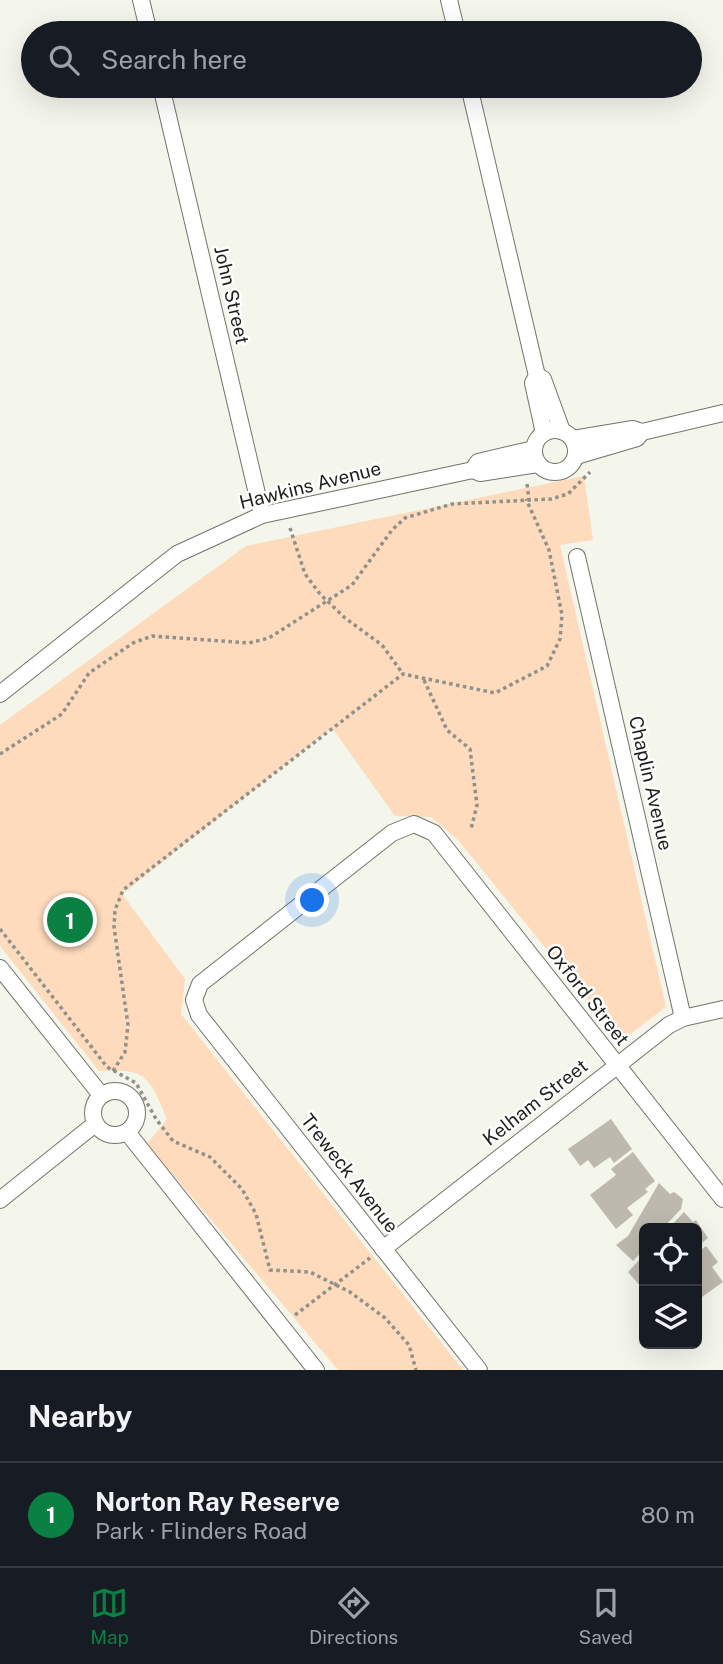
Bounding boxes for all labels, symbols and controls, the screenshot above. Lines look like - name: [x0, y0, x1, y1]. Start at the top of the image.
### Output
- search box: [21, 21, 702, 98]
- icon: search: [45, 41, 83, 79]
- text: Search here: [101, 44, 247, 75]
- street label: John Street: [210, 244, 254, 346]
- street label: Hawkins Avenue: [237, 457, 383, 513]
- street label: Chaplin Avenue: [625, 714, 677, 852]
- your location: [295, 883, 329, 917]
- pin: 1: [47, 894, 93, 946]
- street label: Oxford Street: [542, 940, 634, 1050]
- street label: Kelham Street: [478, 1054, 592, 1150]
- street label: Treweck Avenue: [297, 1109, 403, 1237]
- map controls: [639, 1223, 702, 1349]
- button: locate: [639, 1223, 702, 1286]
- button: layers: [639, 1286, 702, 1349]
- text: Nearby: [28, 1398, 132, 1434]
- text: Norton Ray Reserve: [95, 1486, 340, 1517]
- text: 1: [46, 1501, 56, 1528]
- text: 80 m: [641, 1501, 695, 1528]
- text: Park · Flinders Road: [95, 1517, 307, 1544]
- tab: Map: [90, 1584, 129, 1648]
- tab: Directions: [309, 1584, 398, 1648]
- tab: Saved: [579, 1584, 633, 1648]

